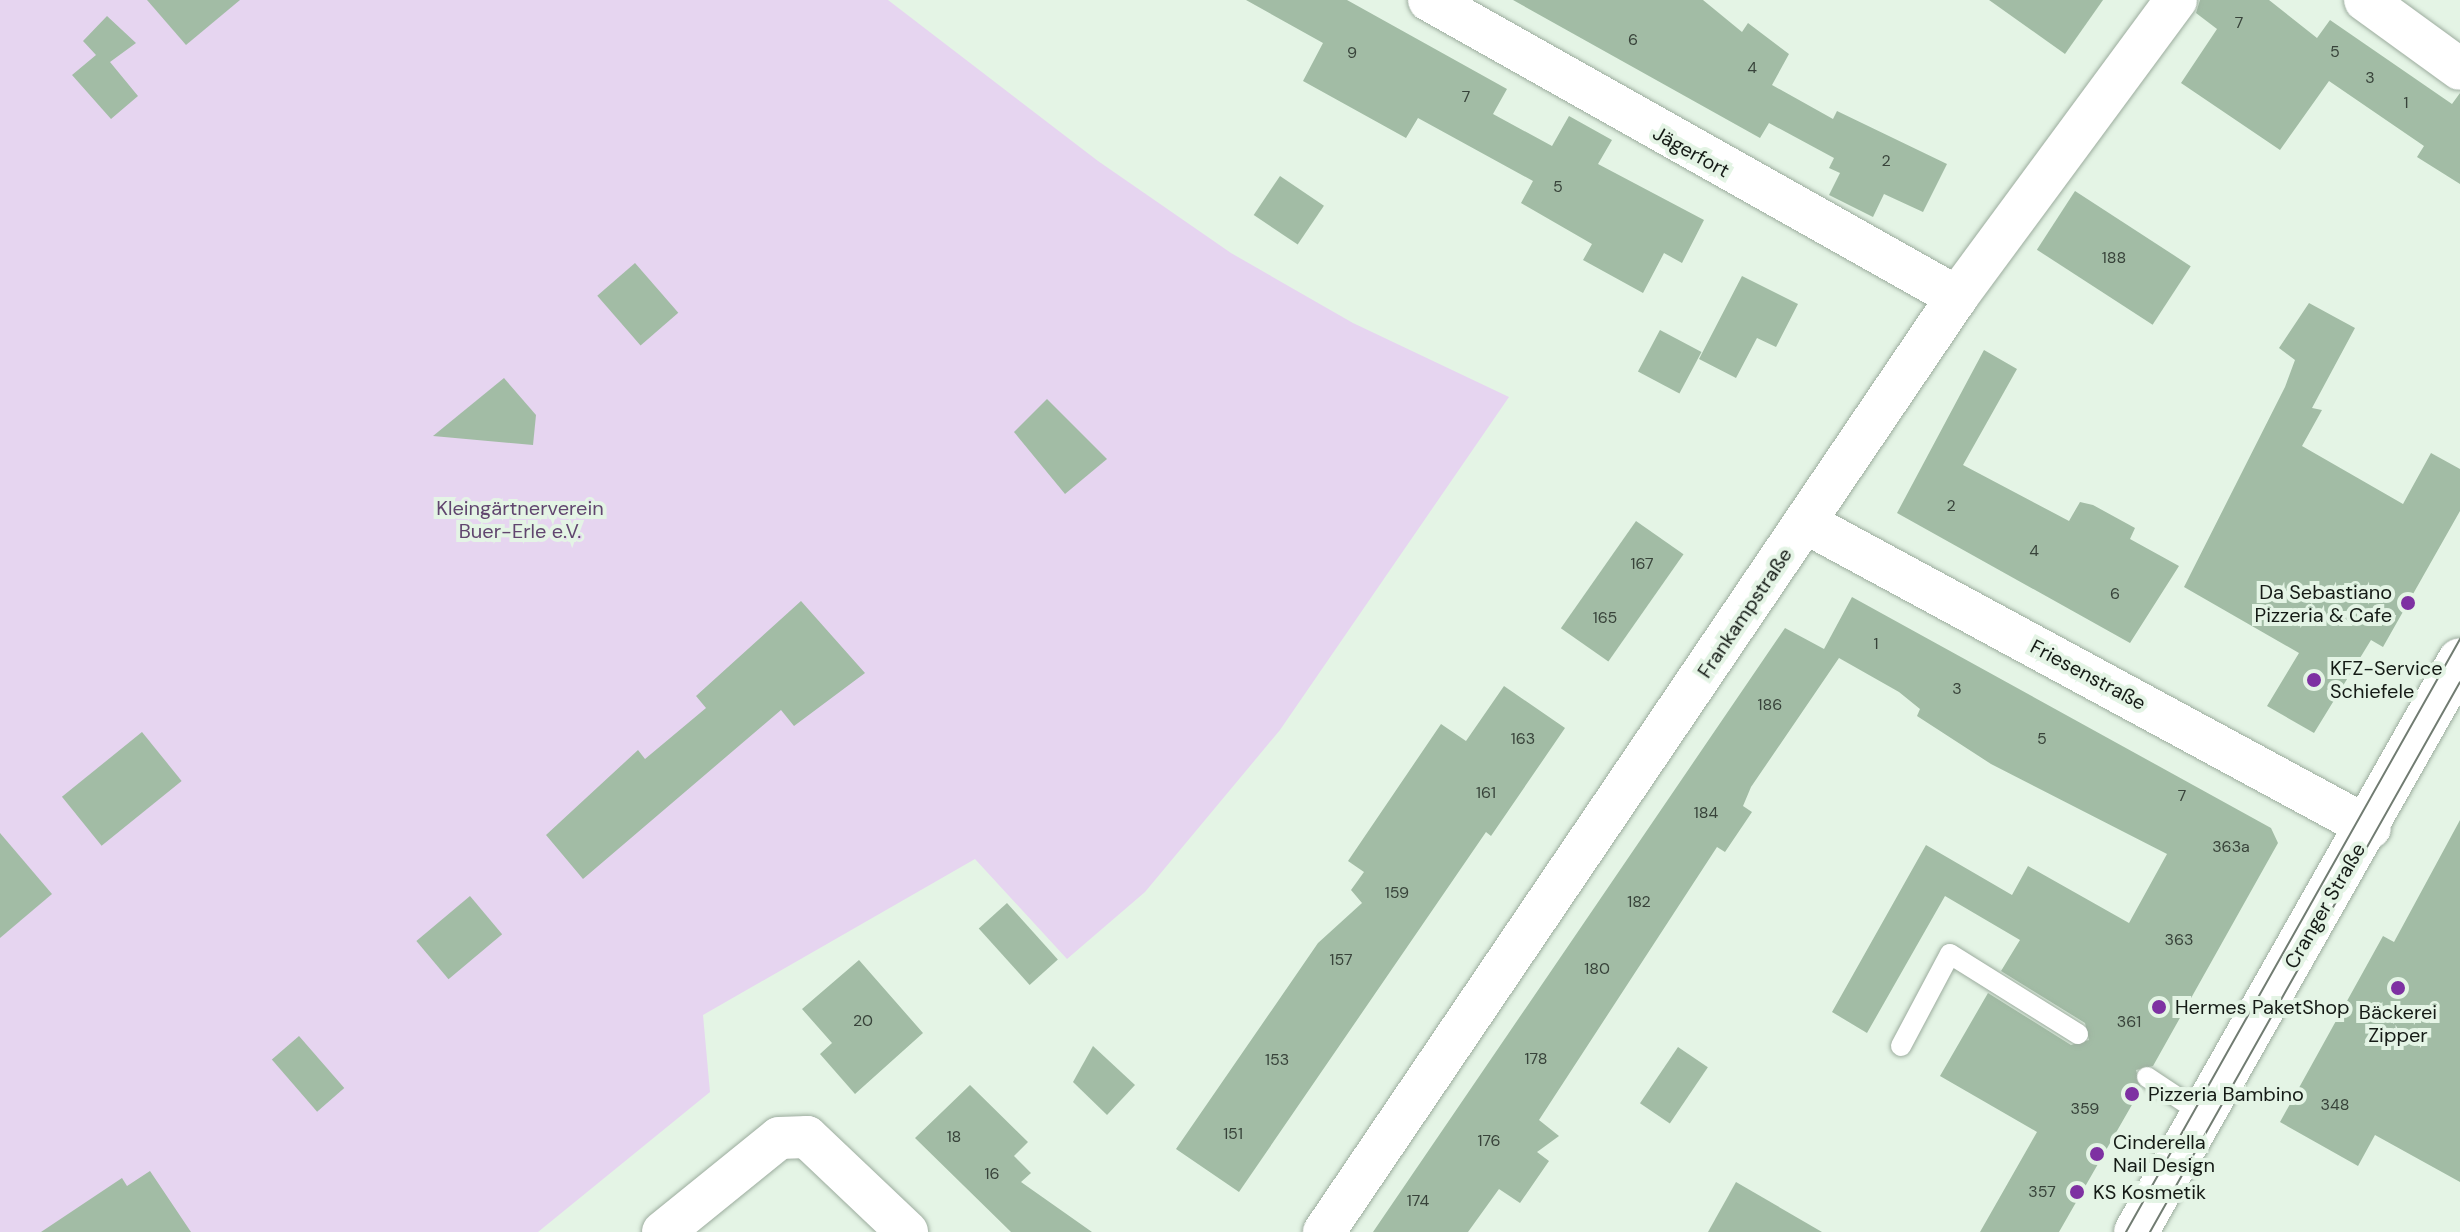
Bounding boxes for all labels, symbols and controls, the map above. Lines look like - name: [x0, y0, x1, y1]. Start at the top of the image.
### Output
- house number: 7: [2235, 13, 2243, 33]
- house number: 6: [1628, 30, 1638, 50]
- house number: 5: [2330, 42, 2340, 62]
- house number: 9: [1347, 43, 1357, 63]
- house number: 4: [1747, 58, 1757, 78]
- house number: 3: [2365, 68, 2375, 88]
- house number: 7: [1462, 87, 1470, 107]
- house number: 1: [2404, 93, 2408, 113]
- street label: Jägerfort: [1648, 121, 1734, 183]
- house number: 2: [1881, 151, 1891, 171]
- house number: 5: [1553, 177, 1563, 197]
- house number: 188: [2102, 248, 2126, 268]
- house number: 2: [1946, 496, 1956, 516]
- park label: Kleingärtnerverein Buer-Erle e.V.: [436, 497, 604, 544]
- house number: 4: [2029, 541, 2039, 561]
- street label: Frankampstraße: [1693, 543, 1797, 683]
- house number: 167: [1630, 554, 1654, 574]
- place label: Da Sebastiano Pizzeria & Cafe: [2255, 580, 2392, 627]
- house number: 6: [2110, 584, 2120, 604]
- marker: Da Sebastiano Pizzeria & Cafe: [2399, 594, 2417, 612]
- house number: 165: [1593, 608, 1617, 628]
- house number: 1: [1874, 634, 1878, 654]
- street label: Friesenstraße: [2026, 635, 2150, 715]
- place label: KFZ-Service Schiefele: [2330, 656, 2443, 703]
- marker: KFZ-Service Schiefele: [2305, 671, 2323, 689]
- house number: 3: [1952, 679, 1962, 699]
- house number: 186: [1758, 695, 1782, 715]
- house number: 163: [1511, 729, 1535, 749]
- house number: 5: [2037, 729, 2047, 749]
- house number: 161: [1476, 783, 1496, 803]
- house number: 7: [2178, 786, 2186, 806]
- house number: 184: [1694, 803, 1718, 823]
- house number: 363a: [2212, 837, 2250, 857]
- street label: Cranger Straße: [2279, 839, 2371, 973]
- house number: 159: [1385, 883, 1409, 903]
- house number: 182: [1627, 892, 1651, 912]
- house number: 363: [2165, 930, 2193, 950]
- house number: 157: [1329, 950, 1353, 970]
- house number: 180: [1584, 959, 1610, 979]
- marker: Bäckerei Zipper: [2389, 979, 2407, 997]
- place label: Hermes PaketShop: [2175, 995, 2350, 1019]
- marker: Hermes PaketShop: [2150, 998, 2168, 1016]
- place label: Bäckerei Zipper: [2359, 1000, 2437, 1047]
- house number: 20: [853, 1011, 873, 1031]
- house number: 361: [2117, 1012, 2141, 1032]
- house number: 178: [1525, 1049, 1547, 1069]
- house number: 153: [1265, 1050, 1289, 1070]
- place label: Pizzeria Bambino: [2148, 1082, 2304, 1106]
- marker: Pizzeria Bambino: [2123, 1085, 2141, 1103]
- house number: 348: [2321, 1095, 2349, 1115]
- house number: 359: [2071, 1099, 2099, 1119]
- house number: 151: [1223, 1124, 1243, 1144]
- house number: 18: [947, 1127, 961, 1147]
- place label: Cinderella Nail Design: [2113, 1130, 2215, 1177]
- house number: 176: [1477, 1131, 1501, 1151]
- marker: Cinderella Nail Design: [2088, 1145, 2106, 1163]
- house number: 16: [984, 1164, 1000, 1184]
- place label: KS Kosmetik: [2093, 1180, 2206, 1204]
- house number: 357: [2028, 1182, 2056, 1202]
- marker: KS Kosmetik: [2068, 1183, 2086, 1201]
- house number: 174: [1407, 1191, 1429, 1211]

